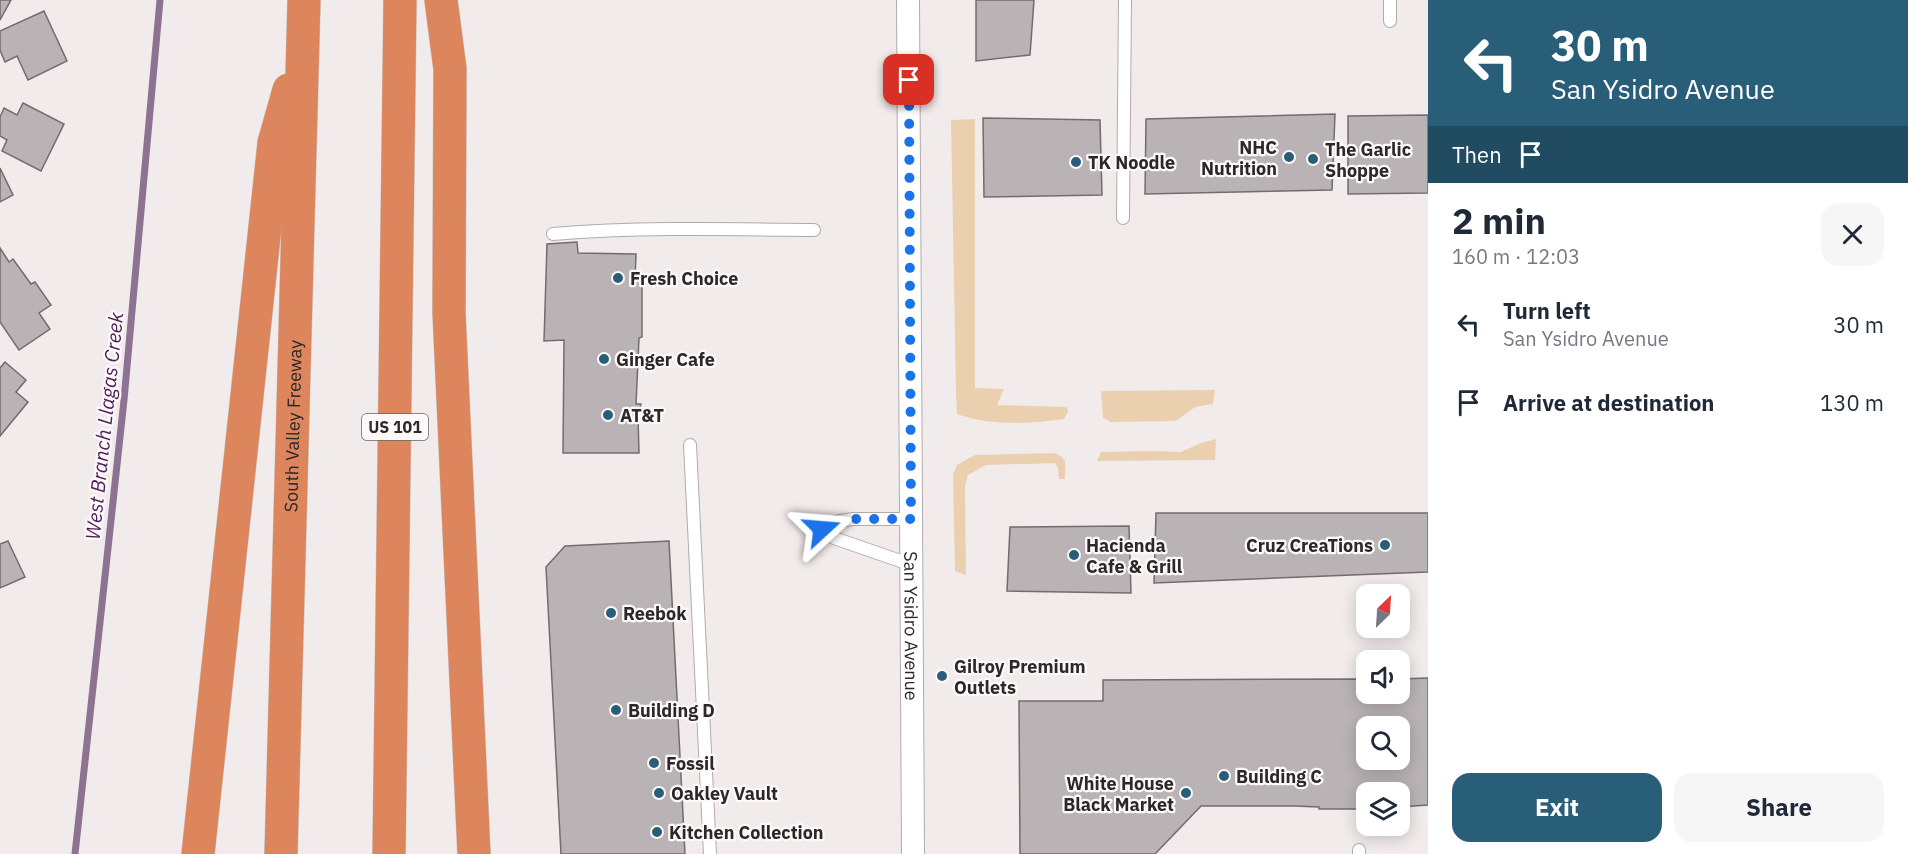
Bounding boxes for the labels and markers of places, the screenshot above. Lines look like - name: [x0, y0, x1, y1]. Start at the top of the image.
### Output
- pin: [883, 54, 934, 105]
- place label: NHC Nutrition: [1201, 136, 1277, 180]
- place label: The Garlic Shoppe: [1325, 138, 1411, 182]
- marker: NHC Nutrition: [1282, 150, 1296, 164]
- place label: TK Noodle: [1088, 151, 1175, 174]
- marker: The Garlic Shoppe: [1306, 152, 1320, 166]
- marker: TK Noodle: [1069, 155, 1083, 169]
- place label: Fresh Choice: [630, 267, 738, 290]
- marker: Fresh Choice: [611, 271, 625, 285]
- place label: Ginger Cafe: [616, 348, 715, 371]
- marker: Ginger Cafe: [597, 352, 611, 366]
- place label: AT&T: [620, 404, 664, 427]
- marker: AT&T: [601, 408, 615, 422]
- place label: Hacienda Cafe & Grill: [1086, 534, 1183, 578]
- place label: Cruz CreaTions: [1246, 534, 1373, 557]
- marker: Cruz CreaTions: [1378, 538, 1392, 552]
- marker: Hacienda Cafe & Grill: [1067, 548, 1081, 562]
- place label: Reebok: [623, 602, 687, 625]
- marker: Reebok: [604, 606, 618, 620]
- place label: Gilroy Premium Outlets: [954, 655, 1086, 699]
- marker: Gilroy Premium Outlets: [935, 669, 949, 683]
- place label: Building D: [628, 699, 715, 722]
- marker: Building D: [609, 703, 623, 717]
- place label: Fossil: [666, 752, 715, 775]
- marker: Fossil: [647, 756, 661, 770]
- place label: Building C: [1236, 765, 1322, 788]
- marker: Building C: [1217, 769, 1231, 783]
- place label: White House Black Market: [1063, 772, 1174, 816]
- place label: Oakley Vault: [671, 782, 778, 805]
- marker: Oakley Vault: [652, 786, 666, 800]
- marker: White House Black Market: [1179, 786, 1193, 800]
- place label: Kitchen Collection: [669, 821, 824, 844]
- marker: Kitchen Collection: [650, 825, 664, 839]

